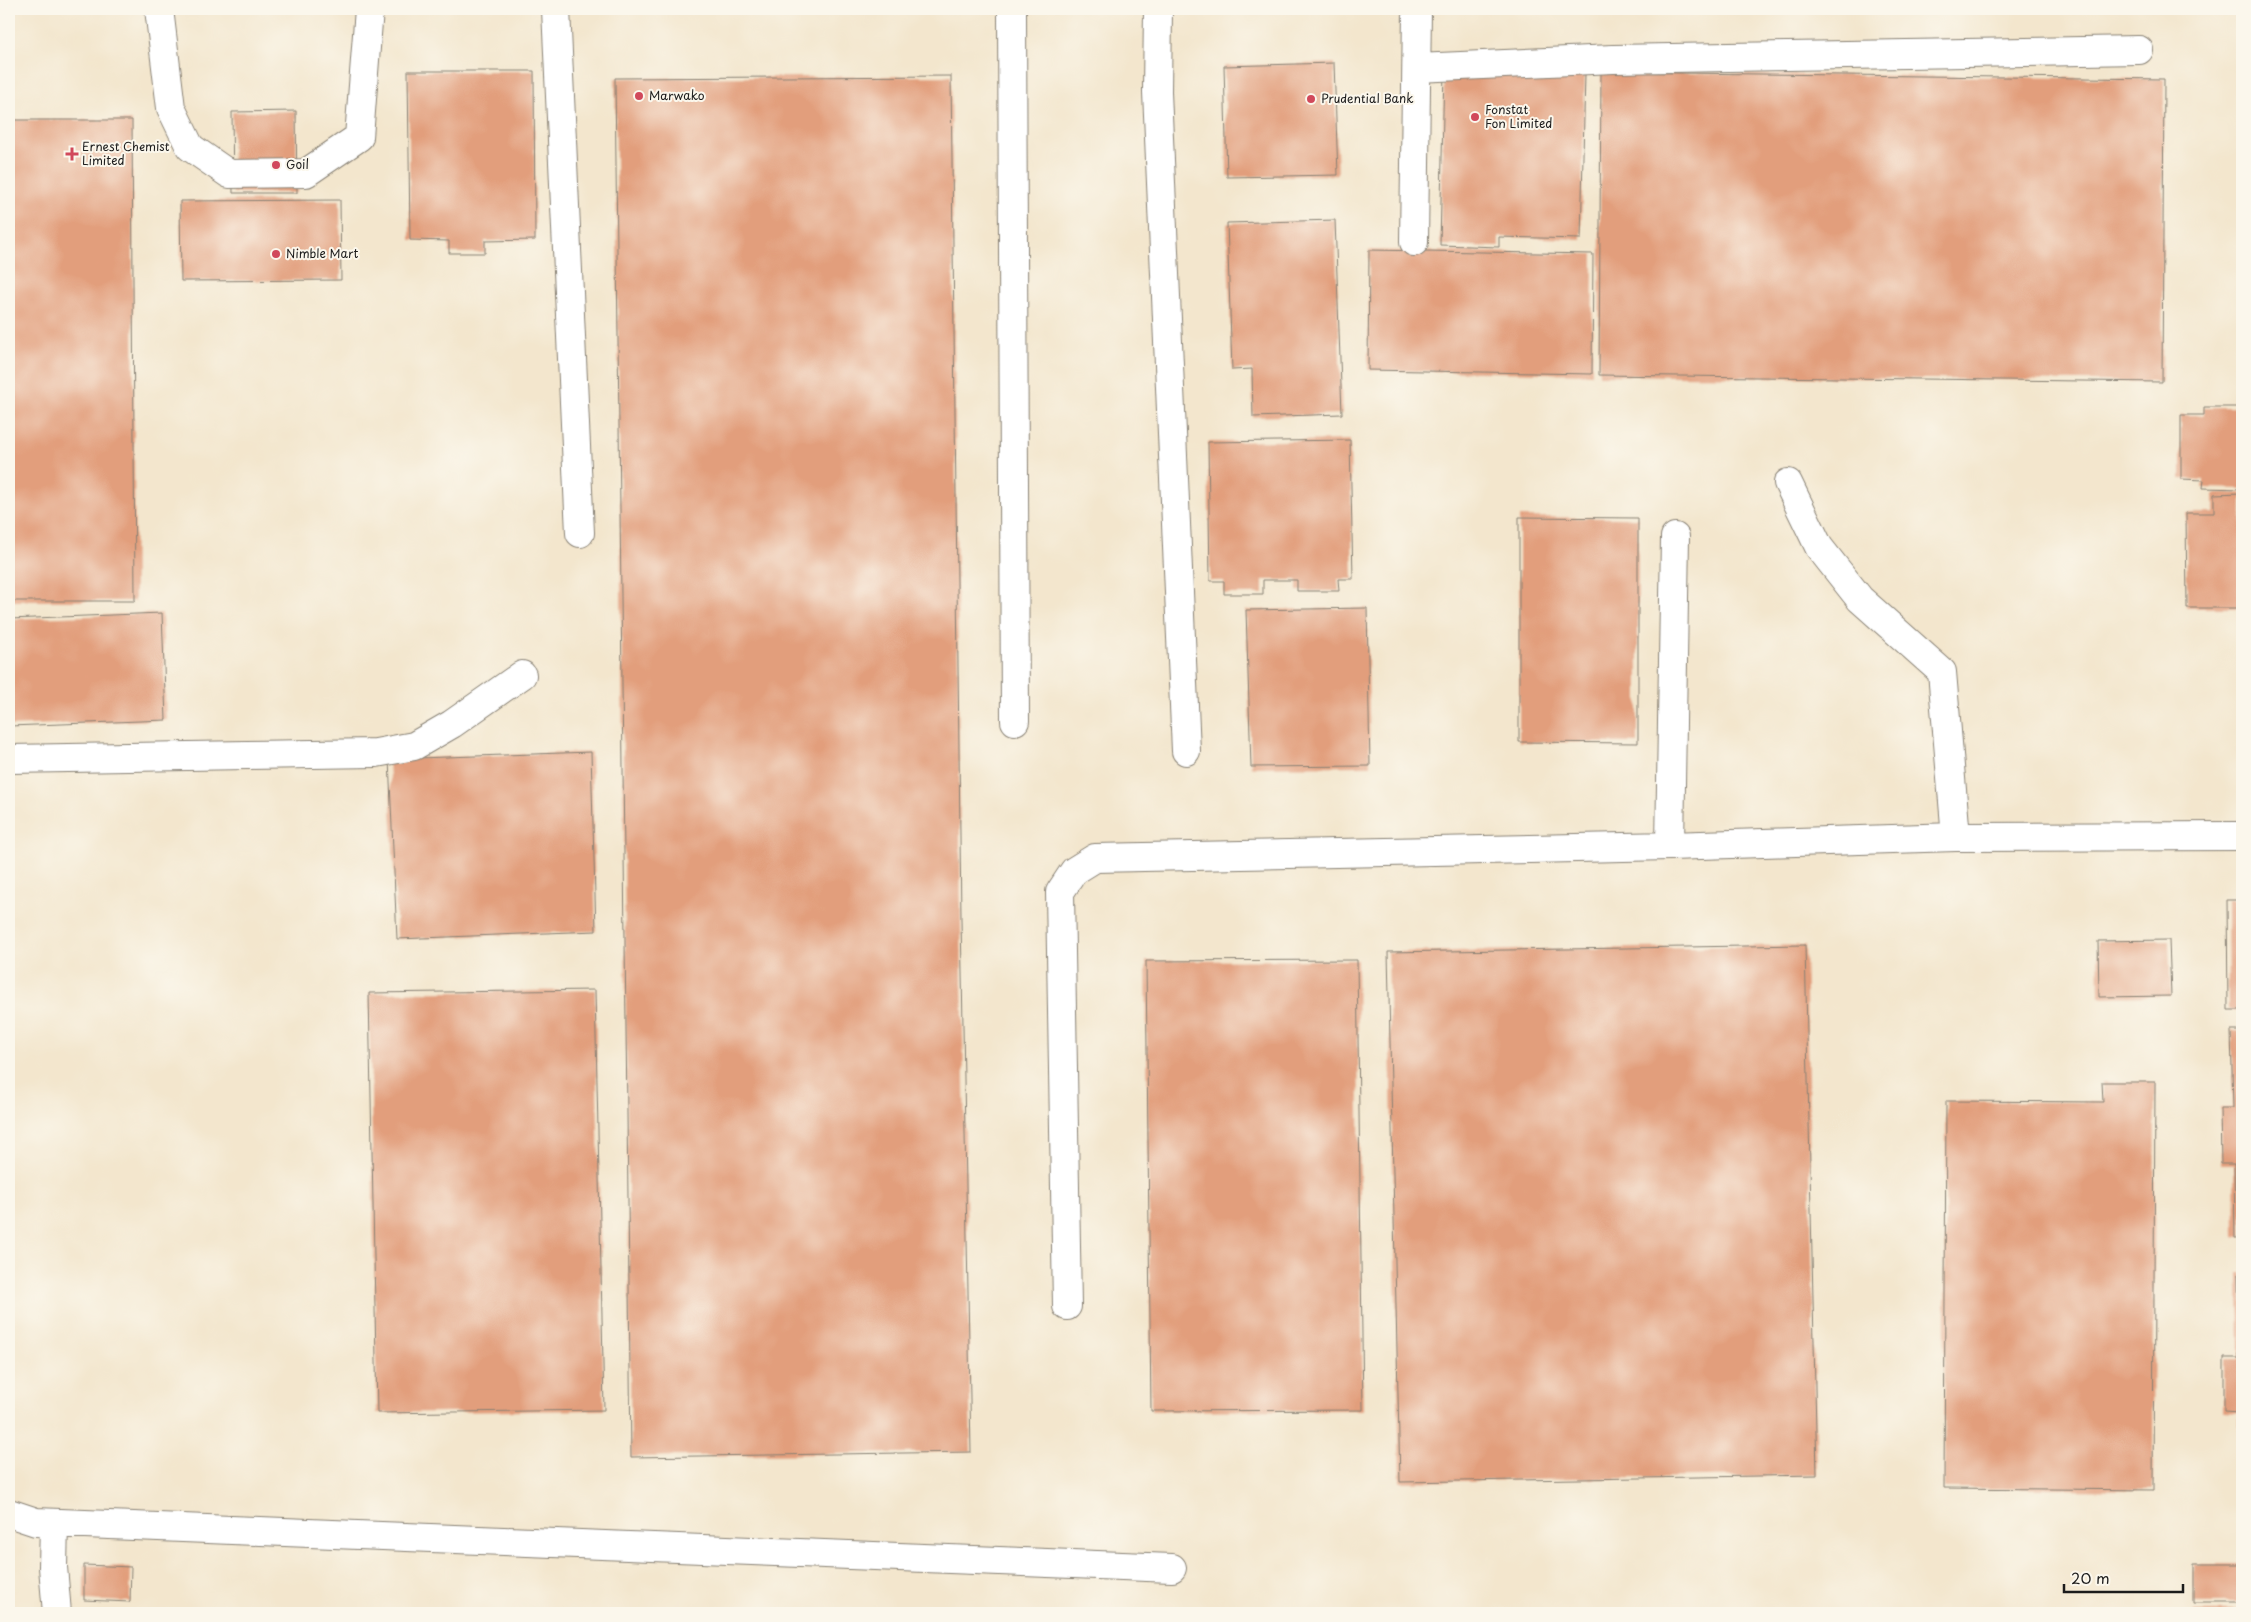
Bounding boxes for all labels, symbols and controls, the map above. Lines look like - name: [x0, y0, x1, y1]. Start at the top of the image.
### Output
- place label: Marwako: [649, 86, 705, 104]
- place label: Prudential Bank: [1321, 89, 1414, 107]
- marker: Marwako: [633, 90, 645, 102]
- marker: Prudential Bank: [1305, 93, 1317, 105]
- place label: Fonstat Fon Limited: [1485, 100, 1552, 132]
- marker: Fonstat Fon Limited: [1469, 111, 1481, 123]
- place label: Ernest Chemist Limited: [82, 137, 170, 169]
- marker: Ernest Chemist Limited: [66, 148, 78, 160]
- place label: Goil: [286, 155, 309, 173]
- marker: Goil: [270, 159, 282, 171]
- place label: Nimble Mart: [286, 244, 358, 262]
- marker: Nimble Mart: [270, 248, 282, 260]
- scale bar: [2064, 1562, 2182, 1594]
- text: 20 m: [2071, 1566, 2110, 1589]

